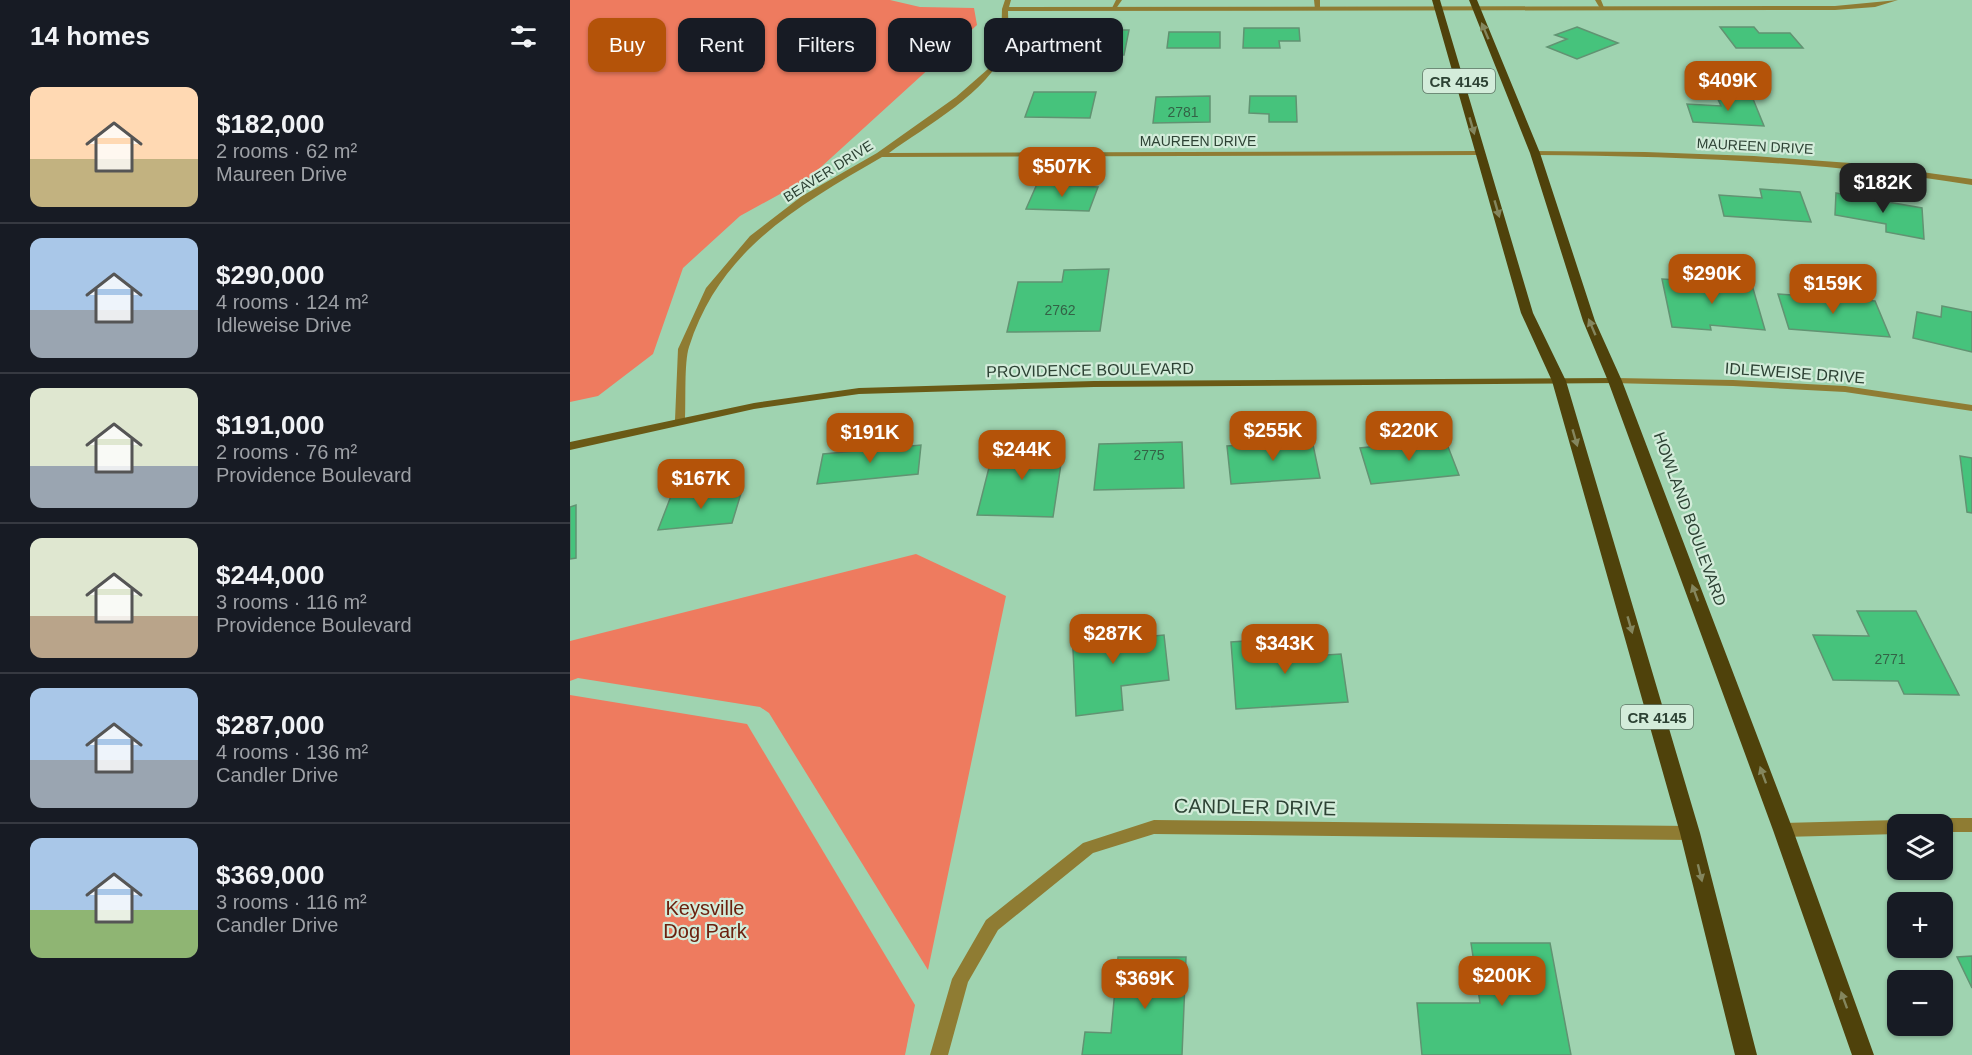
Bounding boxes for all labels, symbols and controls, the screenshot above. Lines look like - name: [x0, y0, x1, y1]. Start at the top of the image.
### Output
- chip: Buy: [588, 18, 666, 72]
- chip: Rent: [678, 18, 765, 72]
- chip: Filters: [777, 18, 876, 72]
- chip: New: [888, 18, 972, 72]
- chip: Apartment: [984, 18, 1123, 72]
- icon: filters: [507, 20, 540, 53]
- text: 14 homes: [30, 21, 150, 51]
- one-way arrow: [1480, 22, 1489, 40]
- pin: $409K: [1686, 61, 1770, 112]
- road number: CR 4145: [1423, 69, 1495, 93]
- text: $409K: [1699, 69, 1757, 91]
- house number: 2781: [1167, 104, 1199, 120]
- text: $182,000: [216, 109, 324, 139]
- icon: home: [78, 111, 150, 183]
- one-way arrow: [1468, 117, 1477, 135]
- street label: MAUREEN DRIVE: [1140, 133, 1256, 149]
- street label: MAUREEN DRIVE: [1696, 135, 1814, 157]
- street label: BEAVER DRIVE: [780, 137, 876, 205]
- text: 2 rooms · 62 m²: [216, 140, 357, 162]
- pin: $507K: [1020, 147, 1104, 198]
- text: $507K: [1033, 155, 1091, 177]
- text: Maureen Drive: [216, 163, 347, 185]
- pin: $182K: [1841, 163, 1925, 214]
- text: $182K: [1854, 171, 1912, 193]
- one-way arrow: [1493, 200, 1502, 218]
- pin: $290K: [1670, 254, 1754, 305]
- text: $290,000: [216, 260, 324, 290]
- icon: home: [78, 262, 150, 334]
- text: $290K: [1683, 262, 1741, 284]
- pin: $159K: [1791, 264, 1875, 315]
- text: $159K: [1804, 272, 1862, 294]
- text: 4 rooms · 124 m²: [216, 291, 368, 313]
- house number: 2762: [1044, 302, 1076, 318]
- text: Idleweise Drive: [216, 314, 352, 336]
- one-way arrow: [1587, 318, 1596, 336]
- street label: PROVIDENCE BOULEVARD: [986, 360, 1194, 380]
- street label: IDLEWEISE DRIVE: [1724, 360, 1866, 386]
- text: $191,000: [216, 410, 324, 440]
- pin: $255K: [1231, 411, 1315, 462]
- pin: $220K: [1367, 411, 1451, 462]
- icon: home: [78, 412, 150, 484]
- pin: $191K: [828, 413, 912, 464]
- text: $255K: [1244, 419, 1302, 441]
- text: $220K: [1380, 419, 1438, 441]
- text: $191K: [841, 421, 899, 443]
- one-way arrow: [1571, 429, 1580, 447]
- pin: $244K: [980, 430, 1064, 481]
- street label: HOWLAND BOULEVARD: [1651, 430, 1729, 608]
- text: $244K: [993, 438, 1051, 460]
- text: 2 rooms · 76 m²: [216, 441, 357, 463]
- house number: 2775: [1133, 447, 1165, 463]
- pin: $167K: [659, 459, 743, 510]
- text: Providence Boulevard: [216, 464, 412, 486]
- text: $167K: [672, 467, 730, 489]
- text: $244,000: [216, 560, 324, 590]
- icon: home: [78, 562, 150, 634]
- one-way arrow: [1689, 584, 1699, 602]
- text: 3 rooms · 116 m²: [216, 591, 367, 613]
- text: Providence Boulevard: [216, 614, 412, 636]
- pin: $287K: [1071, 614, 1155, 665]
- one-way arrow: [1626, 616, 1635, 634]
- text: $287K: [1084, 622, 1142, 644]
- pin: $343K: [1243, 624, 1327, 675]
- text: $343K: [1256, 632, 1314, 654]
- house number: 2771: [1874, 651, 1906, 667]
- road number: CR 4145: [1621, 705, 1693, 729]
- text: $287,000: [216, 710, 324, 740]
- icon: home: [78, 712, 150, 784]
- text: 4 rooms · 136 m²: [216, 741, 368, 763]
- text: Candler Drive: [216, 764, 338, 786]
- one-way arrow: [1757, 766, 1767, 784]
- street label: CANDLER DRIVE: [1174, 795, 1336, 819]
- map controls: [1887, 814, 1953, 1036]
- button: layers: [1887, 814, 1953, 880]
- text: $369,000: [216, 860, 324, 890]
- icon: home: [78, 862, 150, 934]
- one-way arrow: [1696, 864, 1706, 882]
- text: 3 rooms · 116 m²: [216, 891, 367, 913]
- button: +: [1887, 892, 1953, 958]
- park label: Keysville Dog Park: [663, 897, 748, 942]
- text: Candler Drive: [216, 914, 338, 936]
- pin: $200K: [1460, 956, 1544, 1007]
- pin: $369K: [1103, 959, 1187, 1010]
- text: $200K: [1473, 964, 1531, 986]
- text: $369K: [1116, 967, 1174, 989]
- button: −: [1887, 970, 1953, 1036]
- one-way arrow: [1838, 991, 1848, 1009]

